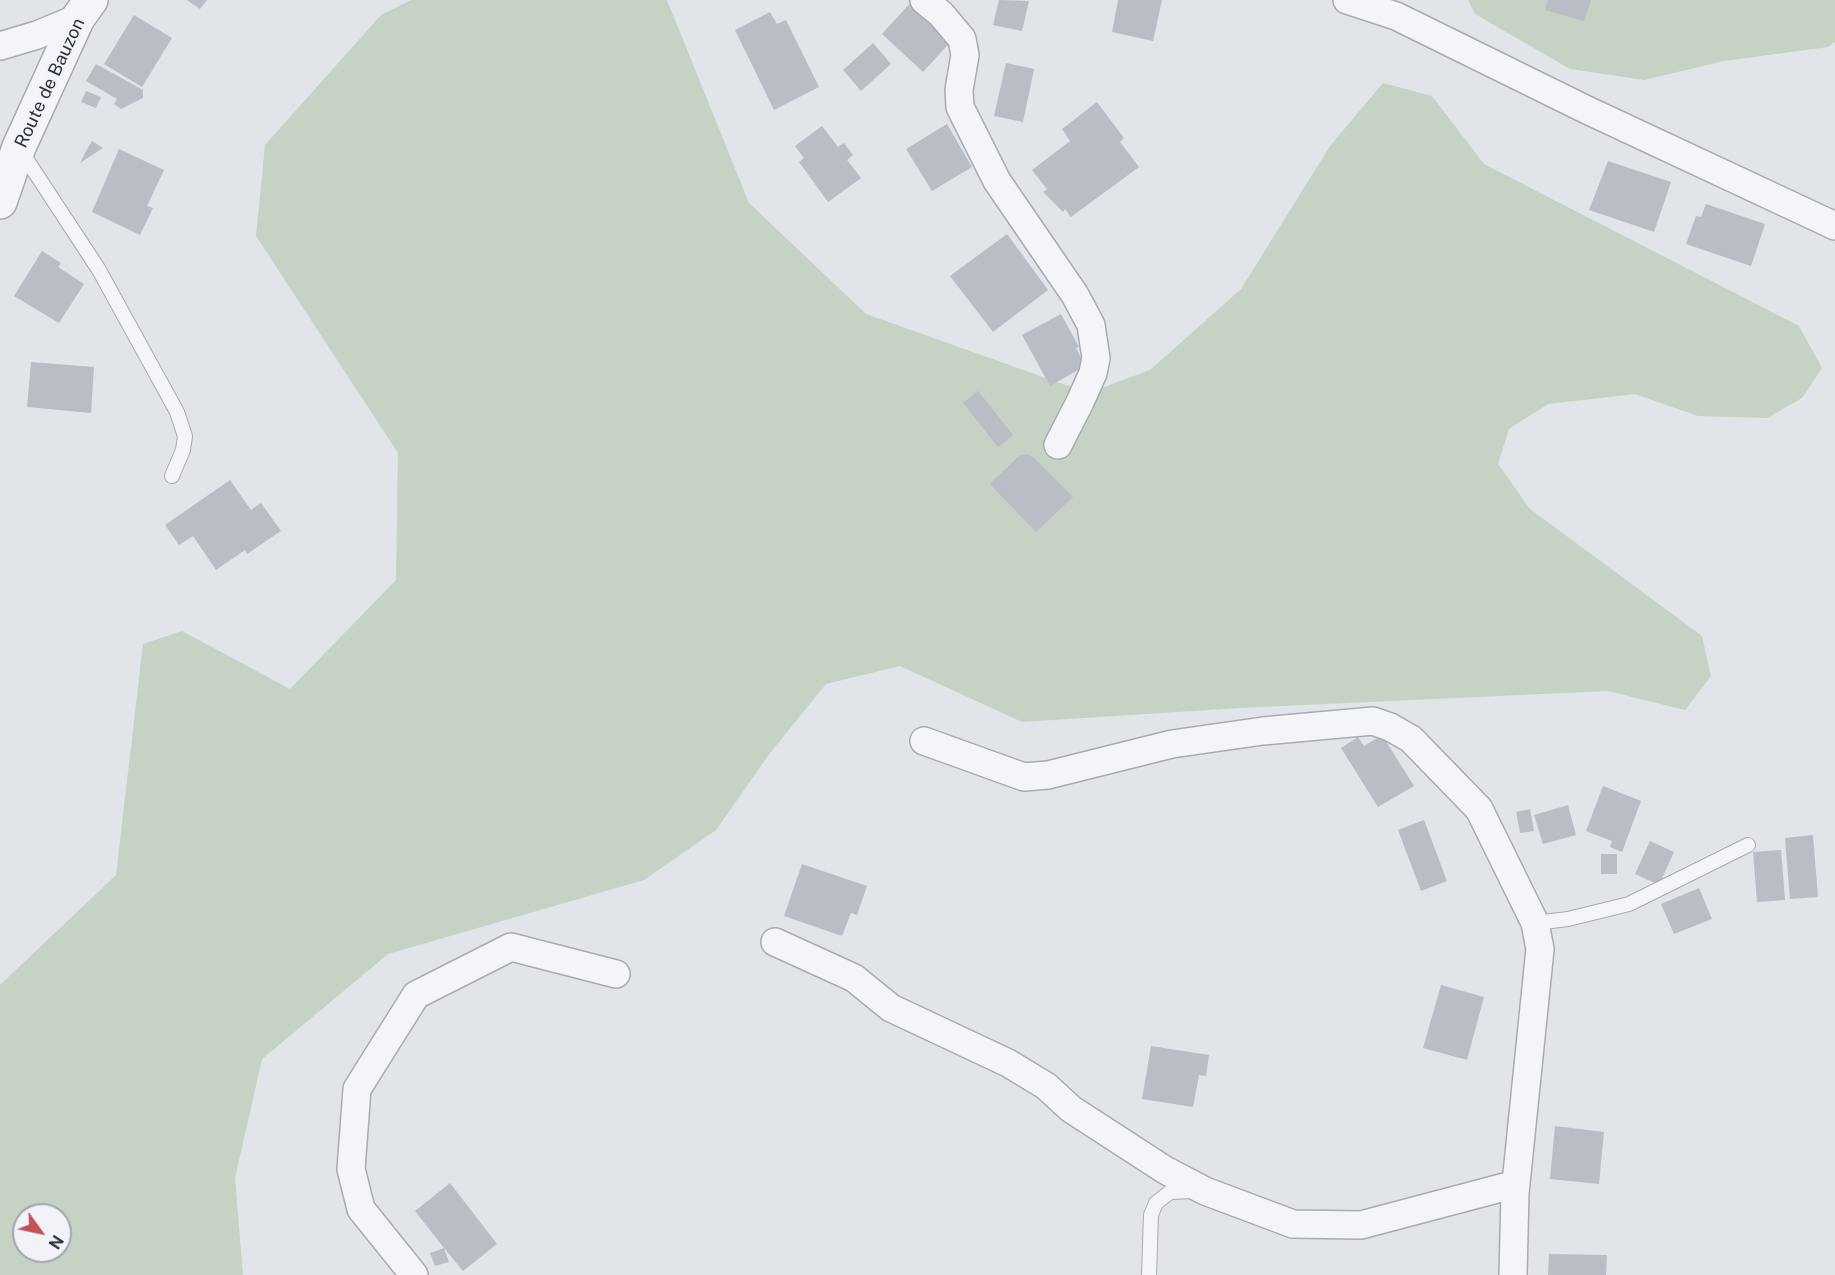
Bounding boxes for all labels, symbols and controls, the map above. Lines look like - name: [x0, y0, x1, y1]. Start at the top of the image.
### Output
- street label: Route de Bauzon: [10, 15, 90, 151]
- north arrow: [12, 1203, 72, 1263]
- text: N: [44, 1232, 67, 1252]

